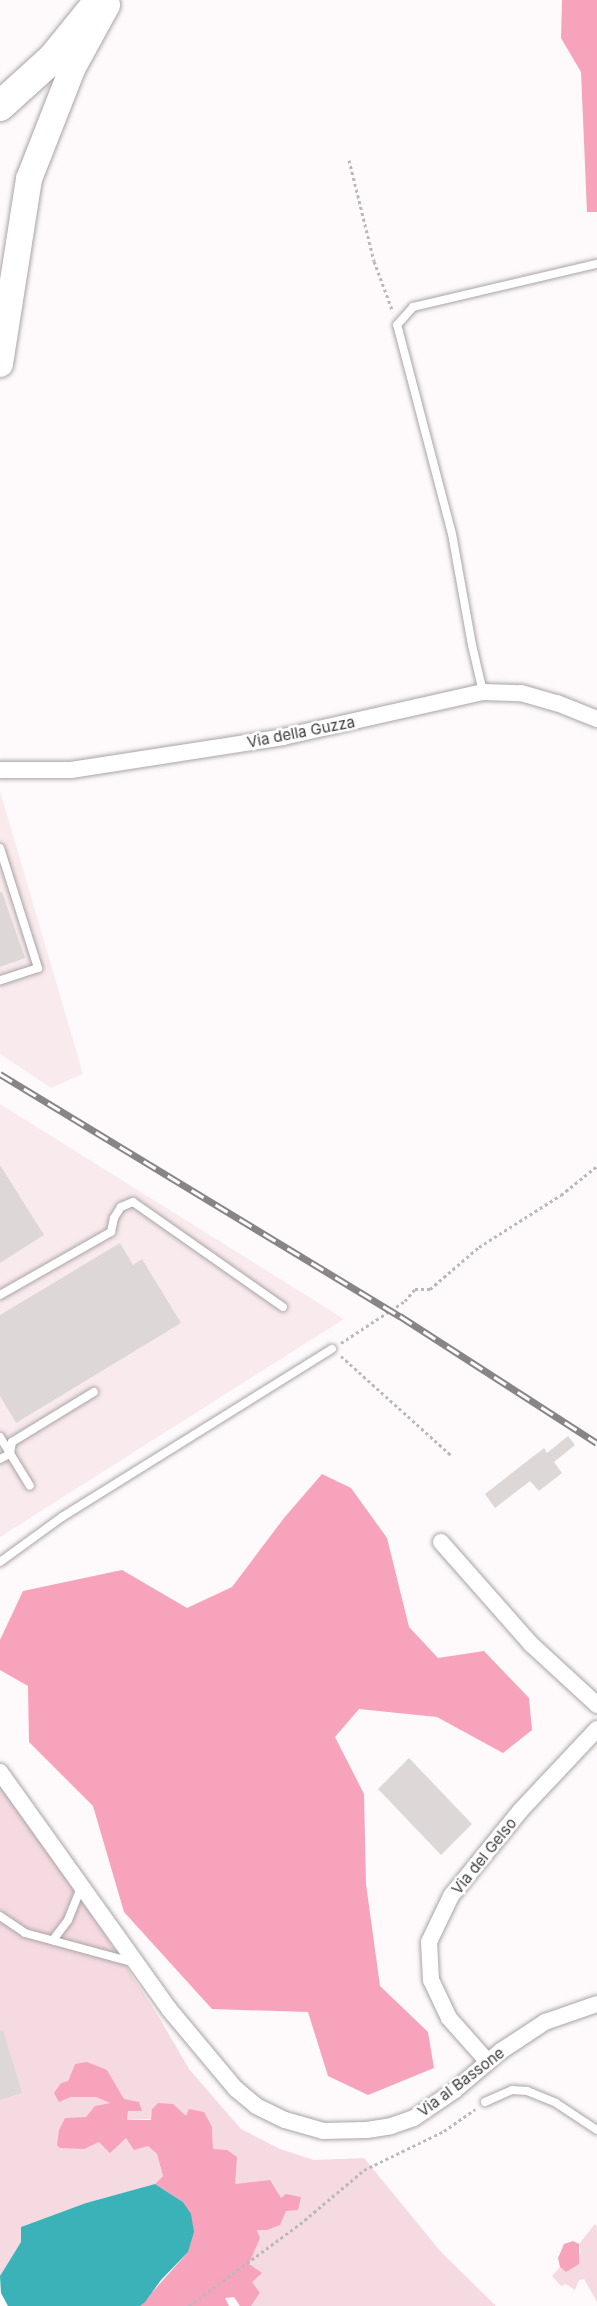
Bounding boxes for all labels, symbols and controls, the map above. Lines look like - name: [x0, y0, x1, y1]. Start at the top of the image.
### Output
- street label: Via della Guzza: [246, 713, 356, 751]
- street label: Via del Gelso: [448, 1814, 520, 1898]
- street label: Via al Bassone: [414, 2044, 508, 2120]

